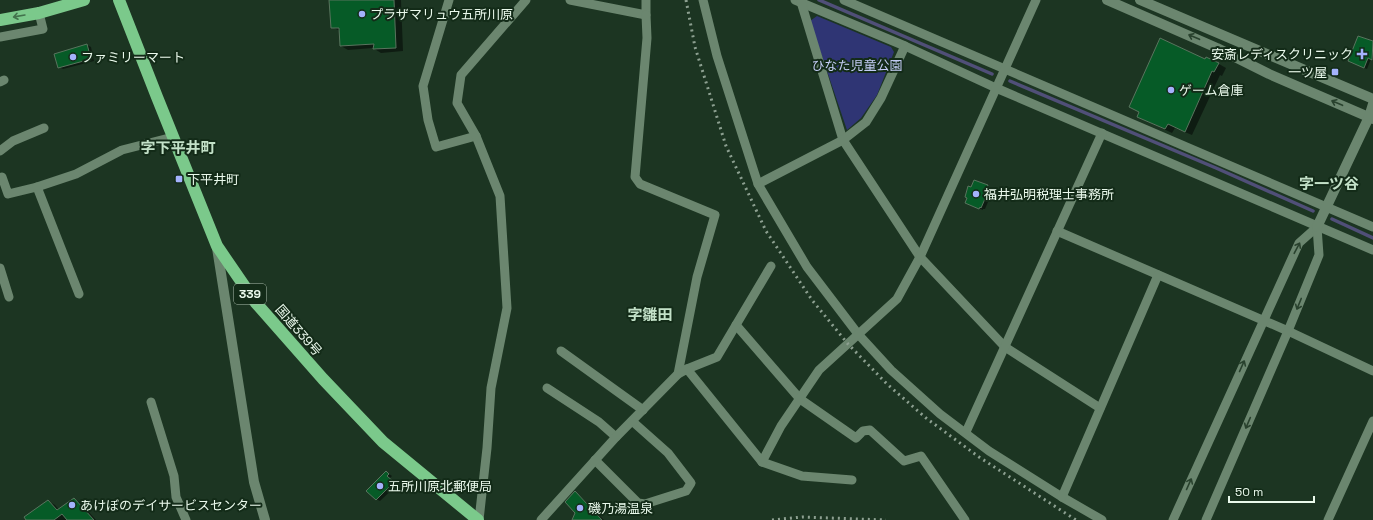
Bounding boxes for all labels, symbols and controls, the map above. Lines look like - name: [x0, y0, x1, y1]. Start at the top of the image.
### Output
- place label: プラザマリュウ五所川原: [370, 6, 513, 23]
- marker: プラザマリュウ五所川原: [357, 9, 367, 19]
- one-way arrow: [13, 13, 26, 21]
- one-way arrow: [1188, 33, 1200, 41]
- place label: 安斎レディスクリニック: [1211, 46, 1353, 63]
- marker: 安斎レディスクリニック: [1356, 48, 1368, 60]
- place label: ファミリーマート: [81, 49, 185, 66]
- marker: ファミリーマート: [68, 52, 78, 62]
- park label: ひなた児童公園: [811, 57, 903, 74]
- place label: 一ツ屋: [1288, 64, 1327, 81]
- marker: 一ツ屋: [1330, 67, 1340, 77]
- place label: ゲーム倉庫: [1179, 82, 1244, 99]
- marker: ゲーム倉庫: [1166, 85, 1176, 95]
- one-way arrow: [1332, 99, 1344, 107]
- district label: 字下平井町: [140, 138, 216, 157]
- place label: 下平井町: [187, 171, 239, 188]
- marker: 下平井町: [174, 174, 184, 184]
- district label: 字一ツ谷: [1299, 174, 1359, 193]
- place label: 福井弘明税理士事務所: [984, 186, 1114, 203]
- marker: 福井弘明税理士事務所: [971, 189, 981, 199]
- one-way arrow: [1294, 242, 1301, 254]
- road number: 339: [234, 284, 266, 304]
- one-way arrow: [1295, 297, 1302, 309]
- street label: 国道339号: [272, 301, 326, 360]
- district label: 字雛田: [627, 305, 673, 324]
- one-way arrow: [1239, 360, 1247, 372]
- one-way arrow: [1244, 417, 1251, 429]
- place label: 五所川原北郵便局: [388, 478, 492, 495]
- scale bar: [1229, 478, 1314, 504]
- one-way arrow: [1186, 479, 1193, 491]
- marker: 五所川原北郵便局: [375, 481, 385, 491]
- text: 50 m: [1235, 484, 1263, 500]
- place label: あけぼのデイサービスセンター: [80, 497, 262, 514]
- marker: あけぼのデイサービスセンター: [67, 500, 77, 510]
- place label: 磯乃湯温泉: [588, 500, 653, 517]
- marker: 磯乃湯温泉: [575, 503, 585, 513]

